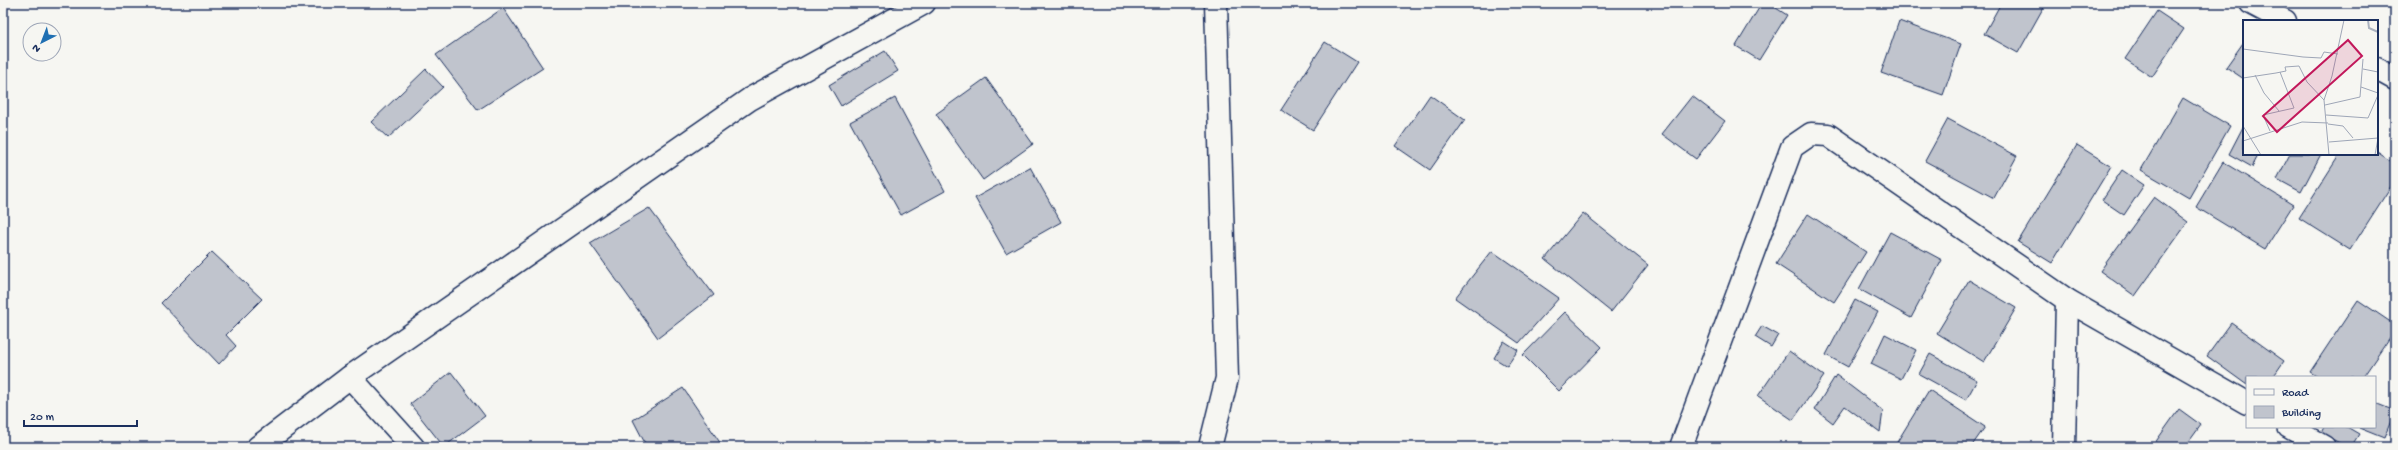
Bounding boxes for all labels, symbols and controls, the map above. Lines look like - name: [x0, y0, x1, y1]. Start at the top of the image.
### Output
- inset map: [2243, 20, 2378, 155]
- north arrow: [22, 22, 62, 62]
- text: N: [30, 41, 43, 55]
- legend: [2246, 376, 2376, 428]
- text: Road: [2282, 387, 2309, 401]
- scale bar: [24, 402, 137, 428]
- text: Building: [2281, 407, 2321, 421]
- text: 20 m: [30, 411, 55, 425]

